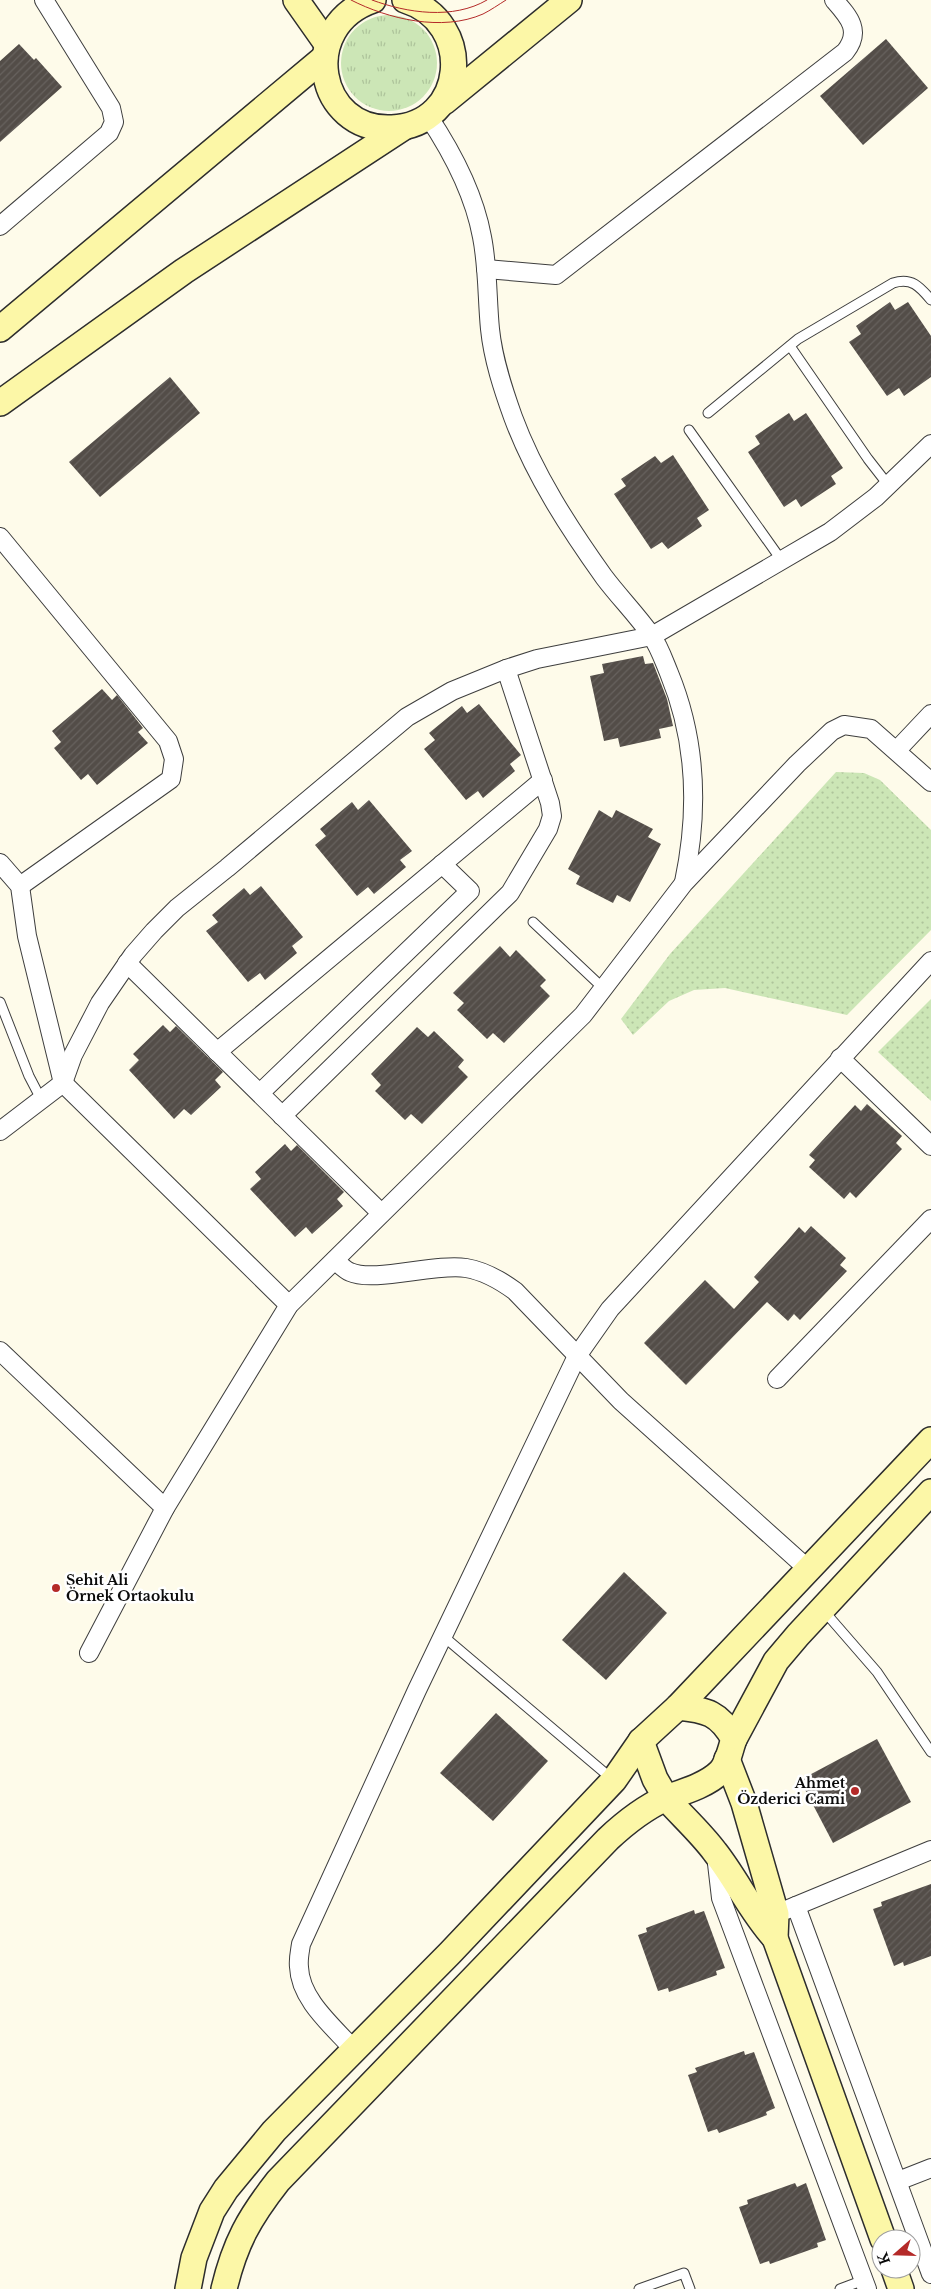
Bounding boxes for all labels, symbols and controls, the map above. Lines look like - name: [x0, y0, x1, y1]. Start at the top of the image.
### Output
- place label: Şehit Ali Örnek Ortaokulu: [66, 1571, 194, 1605]
- marker: Şehit Ali Örnek Ortaokulu: [50, 1582, 62, 1594]
- place label: Ahmet Özderici Cami: [737, 1774, 846, 1808]
- marker: Ahmet Özderici Cami: [849, 1785, 861, 1797]
- north arrow: [871, 2229, 921, 2279]
- text: K: [873, 2250, 894, 2267]

